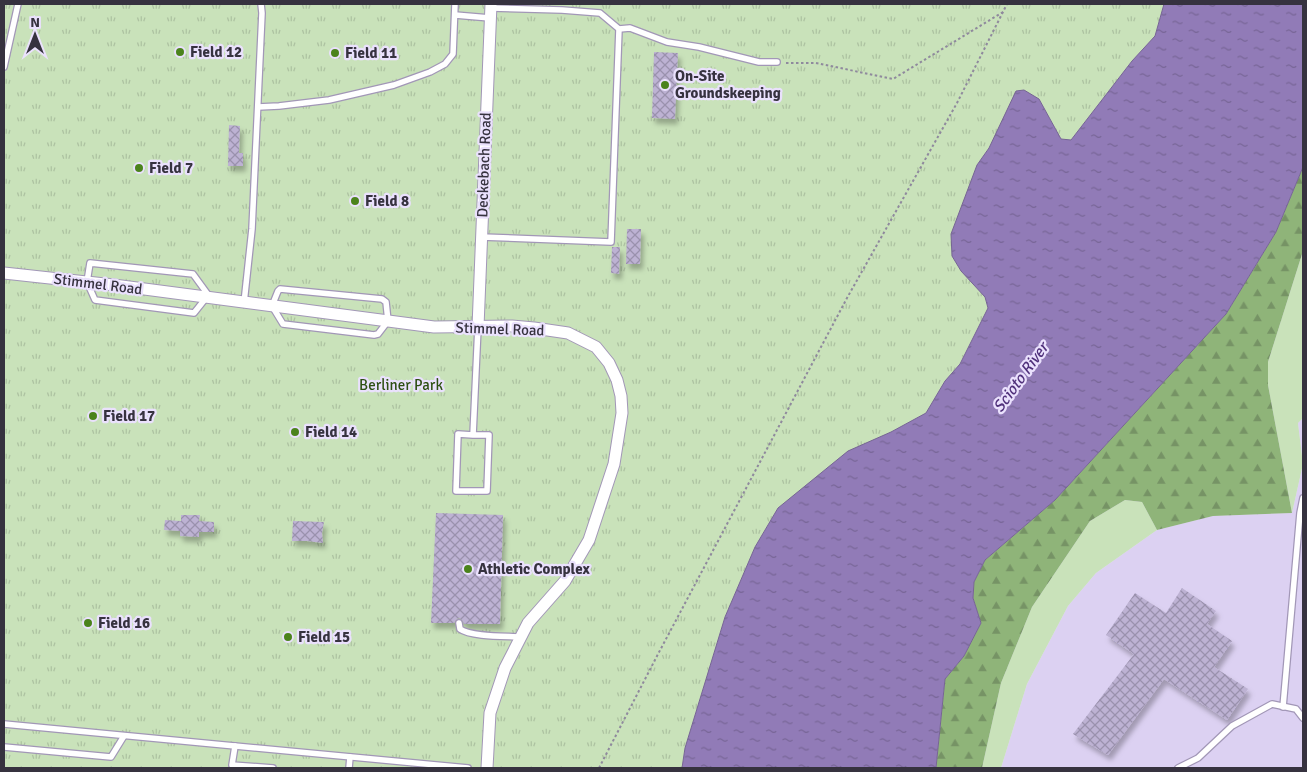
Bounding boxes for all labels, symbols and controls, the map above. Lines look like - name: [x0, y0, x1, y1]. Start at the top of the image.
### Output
- north arrow: [10, 10, 60, 60]
- text: N: [30, 14, 40, 31]
- place label: Field 12: [190, 43, 242, 61]
- place label: Field 11: [345, 44, 397, 62]
- marker: Field 12: [174, 46, 186, 58]
- marker: Field 11: [329, 47, 341, 59]
- place label: On-Site Groundskeeping: [675, 67, 781, 102]
- marker: On-Site Groundskeeping: [659, 79, 671, 91]
- street label: Deckebach Road: [473, 112, 495, 218]
- place label: Field 7: [149, 159, 193, 177]
- marker: Field 7: [133, 162, 145, 174]
- place label: Field 8: [365, 192, 409, 210]
- marker: Field 8: [349, 195, 361, 207]
- street label: Stimmel Road: [53, 270, 143, 298]
- street label: Stimmel Road: [455, 318, 545, 340]
- water label: Scioto River: [989, 337, 1054, 416]
- park label: Berliner Park: [359, 376, 443, 394]
- place label: Field 17: [103, 407, 155, 425]
- marker: Field 17: [87, 410, 99, 422]
- place label: Field 14: [305, 423, 357, 441]
- marker: Field 14: [289, 426, 301, 438]
- place label: Athletic Complex: [478, 560, 591, 578]
- marker: Athletic Complex: [462, 563, 474, 575]
- place label: Field 16: [98, 614, 150, 632]
- marker: Field 16: [82, 617, 94, 629]
- place label: Field 15: [298, 628, 350, 646]
- marker: Field 15: [282, 631, 294, 643]

